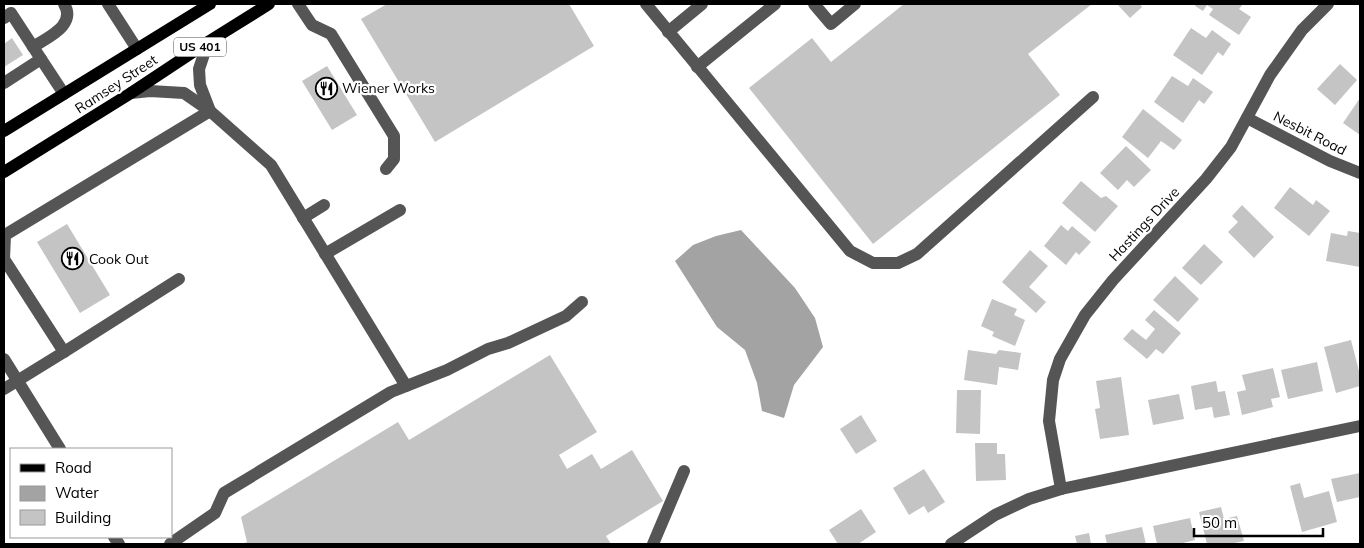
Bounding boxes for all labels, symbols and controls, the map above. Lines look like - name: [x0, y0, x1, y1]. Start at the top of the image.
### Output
- road number: US 401: [174, 38, 226, 56]
- street label: Ramsey Street: [71, 51, 161, 117]
- restaurant icon: Wiener Works: [314, 76, 338, 100]
- place label: Wiener Works: [342, 79, 435, 97]
- street label: Nesbit Road: [1270, 107, 1350, 159]
- street label: Hastings Drive: [1105, 183, 1183, 265]
- restaurant icon: Cook Out: [61, 247, 85, 271]
- place label: Cook Out: [89, 250, 149, 268]
- legend: [10, 448, 172, 538]
- text: Road: [55, 458, 92, 477]
- text: Water: [55, 483, 99, 502]
- scale bar: [1194, 506, 1323, 538]
- text: Building: [55, 508, 111, 527]
- text: 50 m: [1202, 513, 1237, 532]

